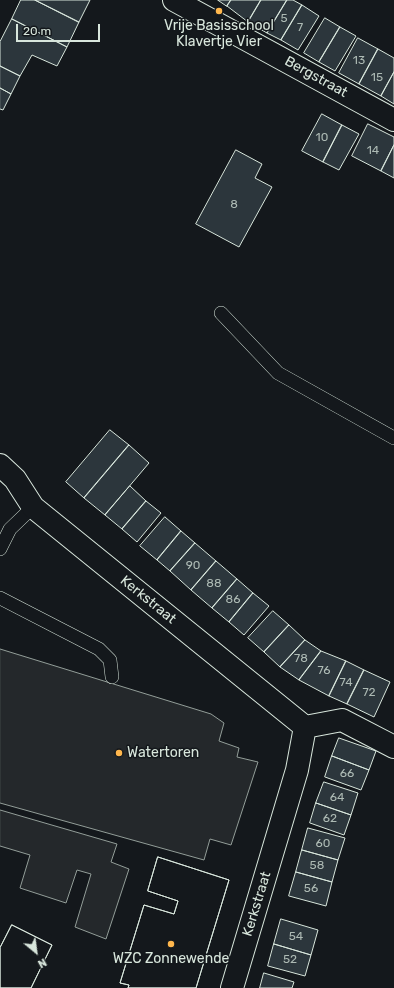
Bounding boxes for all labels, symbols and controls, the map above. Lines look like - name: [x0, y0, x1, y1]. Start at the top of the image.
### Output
- marker: Vrije Basisschool Klavertje Vier: [214, 6, 224, 16]
- house number: 5: [280, 12, 288, 26]
- scale bar: [18, 16, 102, 42]
- place label: Vrije Basisschool Klavertje Vier: [164, 18, 274, 50]
- house number: 7: [297, 21, 303, 35]
- text: 20 m: [23, 24, 51, 38]
- street label: Bergstraat: [282, 53, 350, 101]
- house number: 13: [353, 54, 365, 68]
- house number: 15: [371, 71, 383, 85]
- house number: 10: [316, 131, 328, 145]
- house number: 14: [367, 144, 379, 158]
- house number: 8: [230, 198, 238, 212]
- house number: 90: [186, 559, 200, 573]
- street label: Kerkstraat: [117, 572, 179, 628]
- house number: 88: [206, 577, 222, 591]
- house number: 86: [226, 593, 240, 607]
- house number: 78: [294, 652, 308, 666]
- house number: 76: [317, 664, 331, 678]
- house number: 74: [339, 676, 353, 690]
- house number: 72: [362, 686, 376, 700]
- place label: Watertoren: [127, 745, 199, 761]
- marker: Watertoren: [114, 748, 124, 758]
- house number: 66: [340, 767, 354, 781]
- house number: 64: [330, 791, 344, 805]
- house number: 62: [323, 812, 337, 826]
- house number: 60: [316, 837, 330, 851]
- house number: 58: [310, 859, 324, 873]
- street label: Kerkstraat: [239, 870, 275, 938]
- house number: 56: [304, 882, 318, 896]
- house number: 54: [289, 930, 303, 944]
- north arrow: [16, 932, 56, 972]
- marker: WZC Zonnewende: [166, 939, 176, 949]
- place label: WZC Zonnewende: [113, 951, 229, 967]
- house number: 52: [283, 953, 297, 967]
- text: N: [35, 955, 49, 971]

